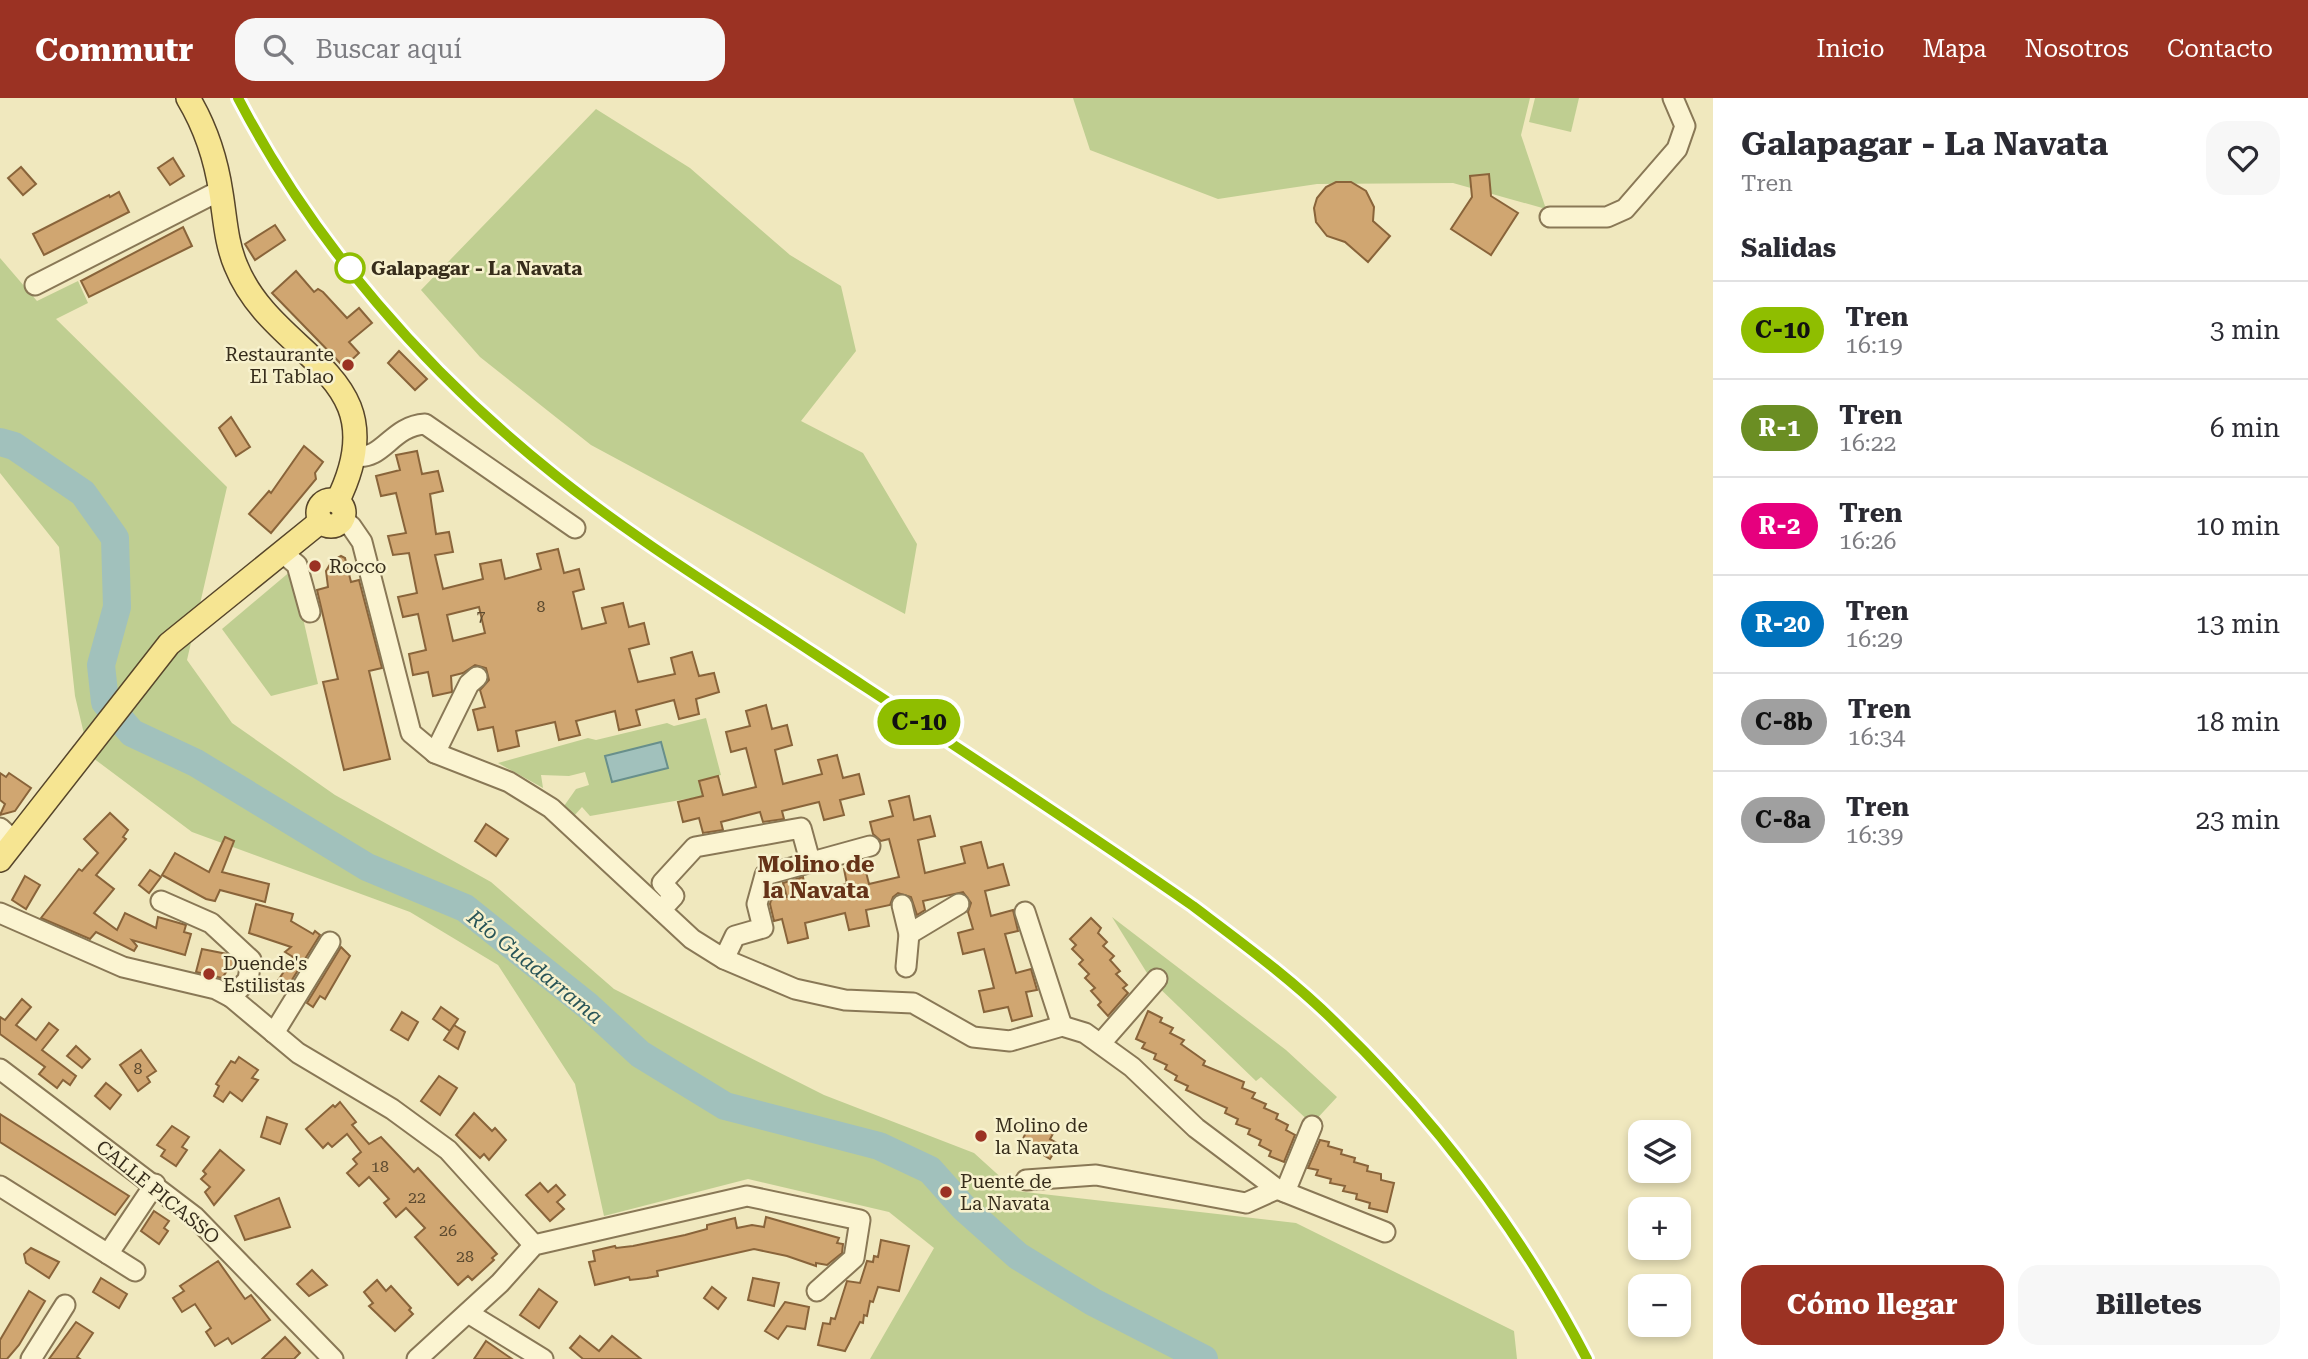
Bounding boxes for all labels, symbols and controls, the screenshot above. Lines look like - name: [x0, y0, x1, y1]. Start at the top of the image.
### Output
- search box: [235, 18, 725, 81]
- text: Commutr: [35, 30, 193, 69]
- icon: search: [259, 30, 297, 68]
- text: Buscar aquí: [315, 34, 462, 64]
- text: Inicio: [1816, 35, 1884, 63]
- text: Mapa: [1922, 35, 1987, 63]
- text: Nosotros: [2025, 35, 2129, 63]
- text: Contacto: [2167, 35, 2273, 63]
- button: heart: [2206, 121, 2280, 195]
- text: Galapagar - La Navata: [1741, 124, 2108, 163]
- text: Tren: [1741, 170, 1793, 197]
- text: Salidas: [1741, 233, 1836, 263]
- marker: Galapagar - La Navata: [335, 253, 365, 283]
- place label: Galapagar - La Navata: [371, 257, 582, 280]
- text: Tren: [1845, 302, 1909, 332]
- text: 3 min: [2210, 315, 2280, 345]
- text: C-10: [1755, 316, 1810, 344]
- text: 16:19: [1845, 332, 1903, 359]
- place label: Restaurante El Tablao: [225, 343, 334, 388]
- marker: Restaurante El Tablao: [340, 357, 356, 373]
- text: Tren: [1839, 400, 1902, 430]
- text: 6 min: [2210, 413, 2280, 443]
- text: R-1: [1759, 414, 1801, 442]
- text: 16:22: [1839, 430, 1896, 457]
- text: Tren: [1839, 498, 1902, 528]
- text: 10 min: [2196, 511, 2280, 541]
- text: R-2: [1759, 512, 1801, 540]
- text: 16:26: [1839, 528, 1896, 555]
- place label: Rocco: [329, 555, 387, 578]
- marker: Rocco: [307, 558, 323, 574]
- text: Tren: [1845, 596, 1909, 626]
- house number: 8: [537, 597, 546, 616]
- house number: 7: [477, 606, 486, 625]
- text: 13 min: [2196, 609, 2280, 639]
- text: R-20: [1755, 610, 1810, 638]
- text: 16:29: [1845, 626, 1903, 653]
- text: Tren: [1848, 694, 1911, 724]
- line badge: C-10: [870, 699, 968, 745]
- text: 18 min: [2196, 707, 2280, 737]
- text: C-10: [891, 708, 947, 736]
- text: C-8b: [1755, 708, 1813, 736]
- text: 16:34: [1848, 724, 1905, 751]
- text: Tren: [1846, 792, 1909, 822]
- text: 23 min: [2196, 805, 2280, 835]
- text: C-8a: [1755, 806, 1811, 834]
- text: 16:39: [1846, 822, 1903, 849]
- district label: Molino de la Navata: [758, 851, 874, 904]
- water label: Río Guadarrama: [462, 905, 607, 1029]
- place label: Duende's Estilistas: [223, 952, 307, 997]
- marker: Duende's Estilistas: [201, 966, 217, 982]
- house number: 8: [134, 1059, 143, 1078]
- place label: Molino de la Navata: [995, 1114, 1088, 1159]
- map controls: [1628, 1120, 1691, 1337]
- button: layers: [1628, 1120, 1691, 1183]
- marker: Molino de la Navata: [973, 1128, 989, 1144]
- street label: CALLE PICASSO: [92, 1135, 224, 1249]
- house number: 18: [371, 1157, 389, 1176]
- place label: Puente de La Navata: [960, 1170, 1052, 1215]
- marker: Puente de La Navata: [938, 1184, 954, 1200]
- house number: 22: [408, 1188, 426, 1207]
- button: +: [1628, 1197, 1691, 1260]
- house number: 26: [439, 1221, 457, 1240]
- house number: 28: [456, 1247, 474, 1266]
- button: Cómo llegar: [1741, 1265, 2004, 1345]
- button: Billetes: [2018, 1265, 2280, 1345]
- button: −: [1628, 1274, 1691, 1337]

